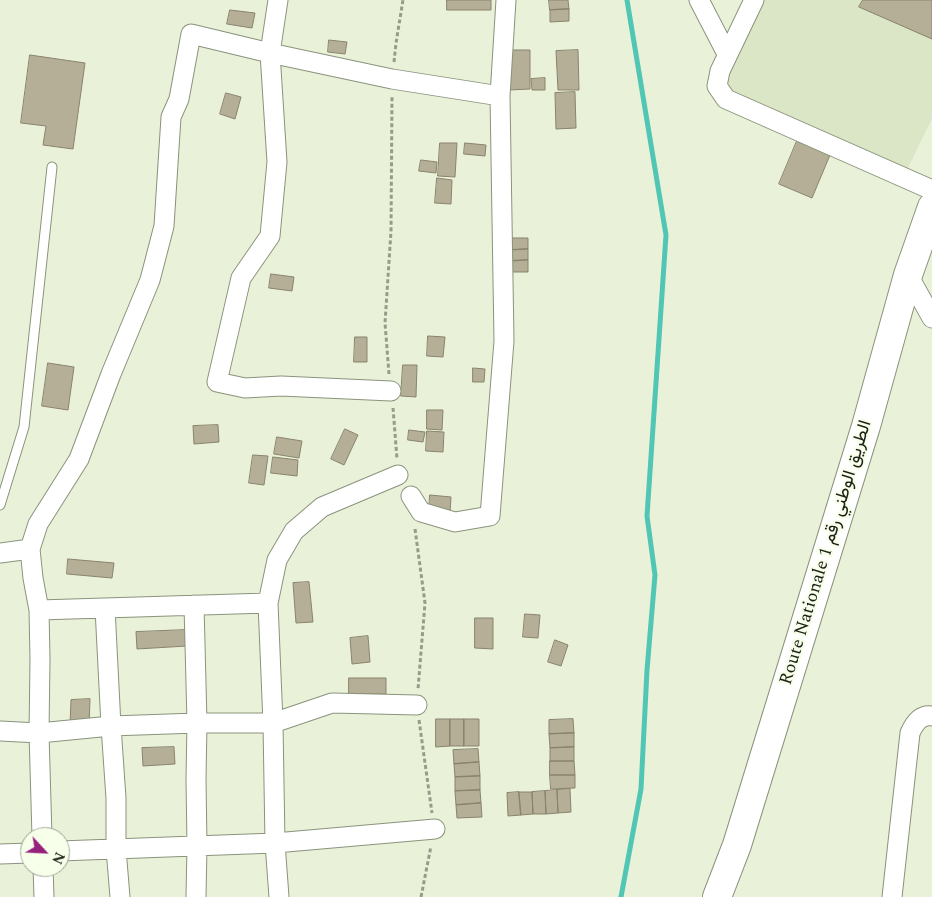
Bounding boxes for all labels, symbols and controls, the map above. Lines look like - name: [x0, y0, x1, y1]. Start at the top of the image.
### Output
- street label: Route Nationale الطريق الوطني رقم 1: [776, 418, 878, 688]
- north arrow: [20, 827, 70, 877]
- text: N: [46, 849, 70, 868]

